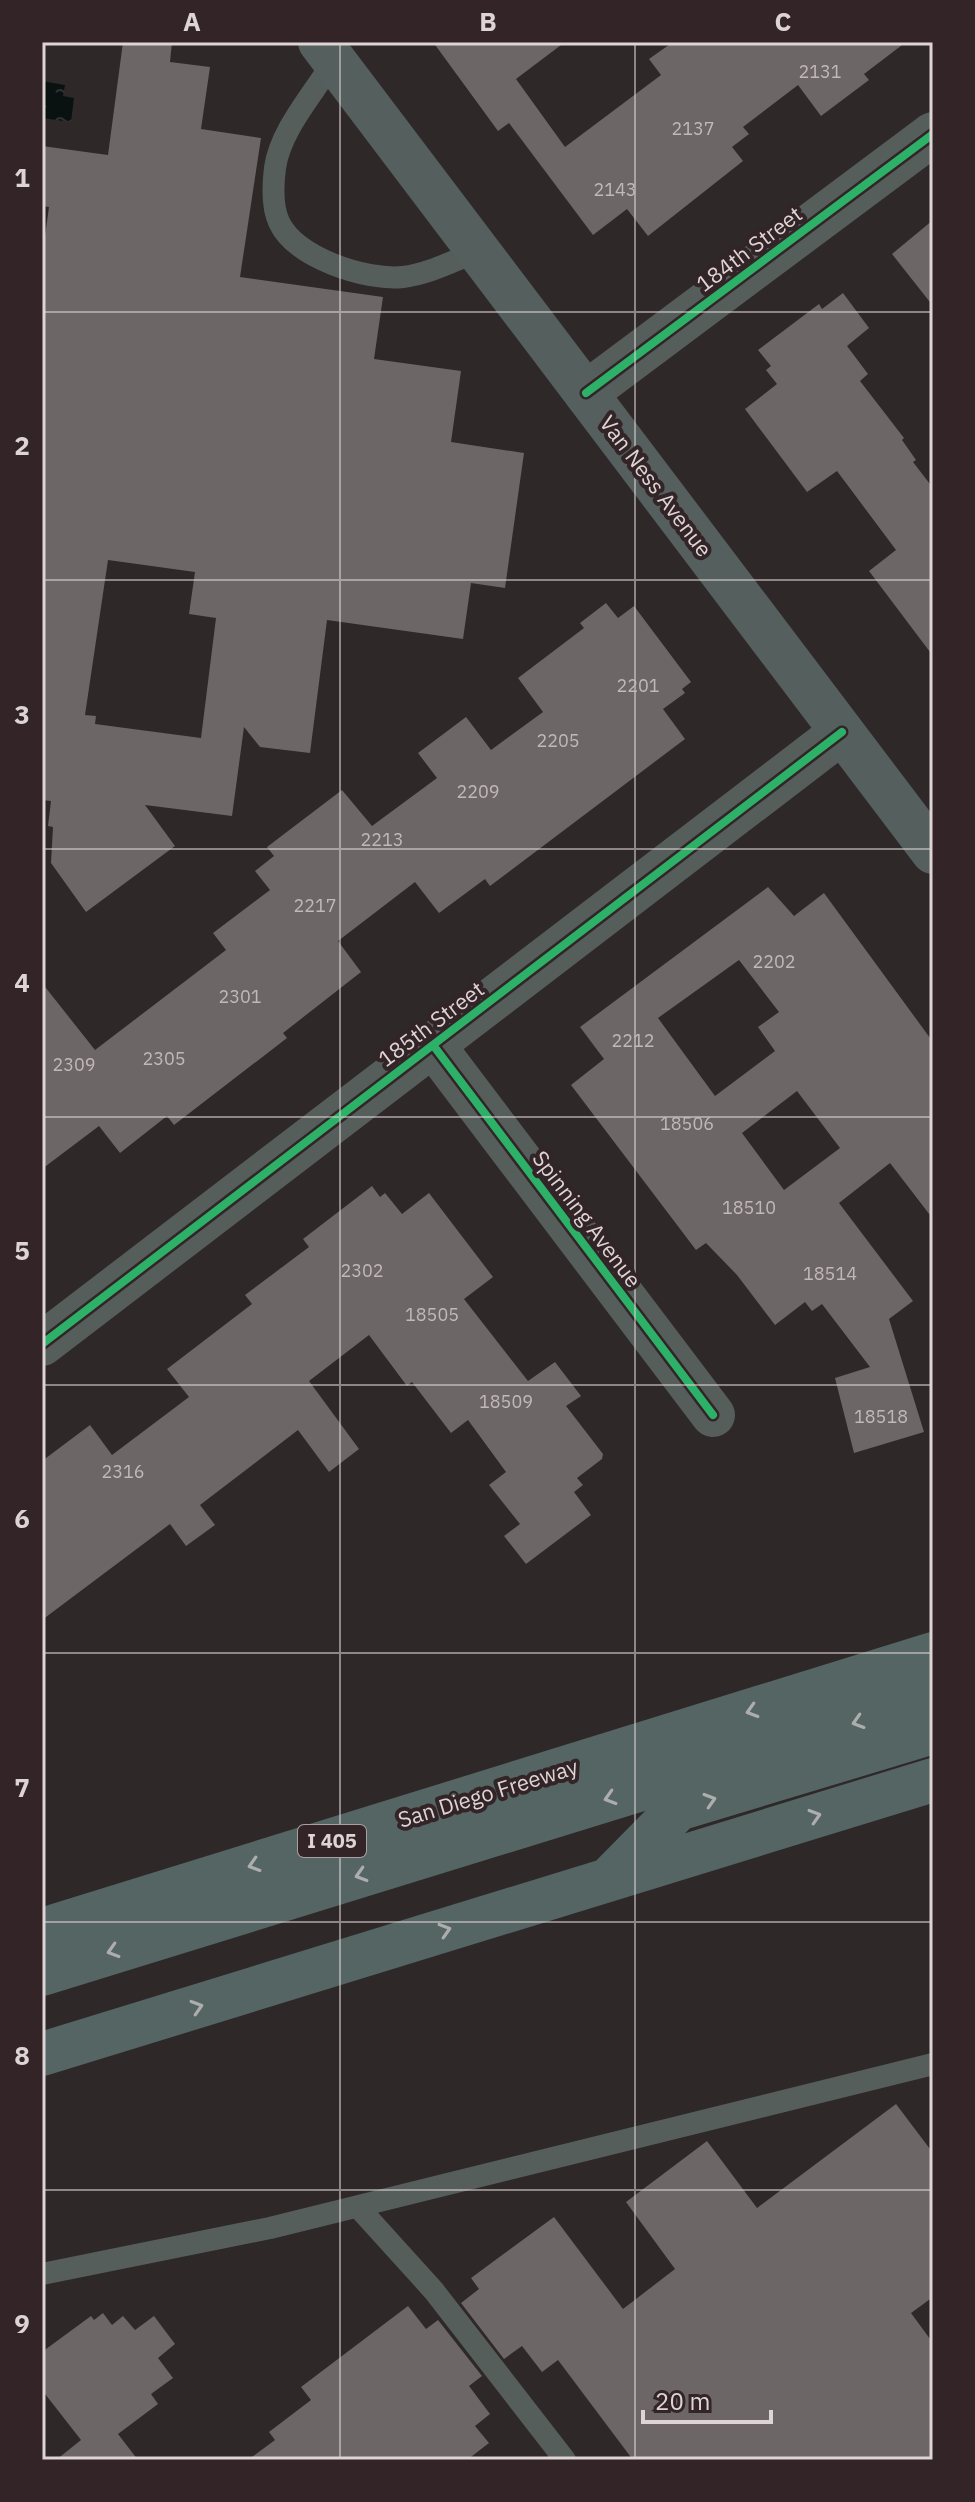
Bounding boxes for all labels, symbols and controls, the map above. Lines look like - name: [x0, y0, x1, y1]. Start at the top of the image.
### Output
- text: A: [183, 4, 201, 38]
- text: B: [479, 4, 497, 38]
- text: C: [775, 4, 792, 38]
- house number: 2131: [798, 60, 842, 83]
- house number: 2137: [671, 117, 715, 140]
- text: 1: [14, 160, 30, 194]
- house number: 2143: [593, 178, 637, 201]
- street label: 184th Street: [690, 199, 807, 298]
- street label: Van Ness Avenue: [594, 409, 719, 562]
- text: 2: [14, 428, 30, 462]
- house number: 2201: [616, 674, 660, 697]
- text: 3: [14, 697, 30, 731]
- house number: 2205: [536, 729, 580, 752]
- house number: 2209: [456, 780, 500, 803]
- house number: 2213: [360, 828, 404, 851]
- house number: 2217: [293, 894, 337, 917]
- house number: 2202: [752, 950, 796, 973]
- text: 4: [14, 965, 30, 999]
- street label: 185th Street: [372, 974, 489, 1073]
- house number: 2301: [218, 985, 262, 1008]
- house number: 2212: [611, 1029, 655, 1052]
- house number: 2305: [142, 1047, 186, 1070]
- house number: 2309: [52, 1053, 96, 1076]
- house number: 18506: [660, 1112, 714, 1135]
- street label: Spinning Avenue: [526, 1144, 648, 1293]
- house number: 18510: [722, 1196, 776, 1219]
- text: 5: [14, 1233, 30, 1267]
- house number: 2302: [340, 1259, 384, 1282]
- house number: 18514: [803, 1262, 857, 1285]
- house number: 18505: [405, 1303, 459, 1326]
- house number: 18509: [479, 1390, 533, 1413]
- house number: 18518: [854, 1405, 908, 1428]
- house number: 2316: [101, 1460, 145, 1483]
- text: 6: [14, 1501, 30, 1535]
- one-way arrow: [745, 1702, 759, 1718]
- one-way arrow: [852, 1713, 866, 1729]
- street label: San Diego Freeway: [394, 1751, 581, 1834]
- text: 7: [14, 1770, 30, 1804]
- one-way arrow: [603, 1789, 617, 1805]
- one-way arrow: [703, 1793, 716, 1809]
- one-way arrow: [808, 1809, 822, 1825]
- road number: I 405: [298, 1825, 366, 1857]
- one-way arrow: [247, 1856, 261, 1872]
- one-way arrow: [355, 1865, 369, 1881]
- one-way arrow: [438, 1923, 452, 1939]
- one-way arrow: [106, 1942, 120, 1958]
- one-way arrow: [189, 2000, 203, 2016]
- text: 8: [14, 2038, 30, 2072]
- text: 9: [14, 2306, 30, 2340]
- scale bar: [643, 2374, 771, 2424]
- text: 20 m: [655, 2385, 710, 2417]

